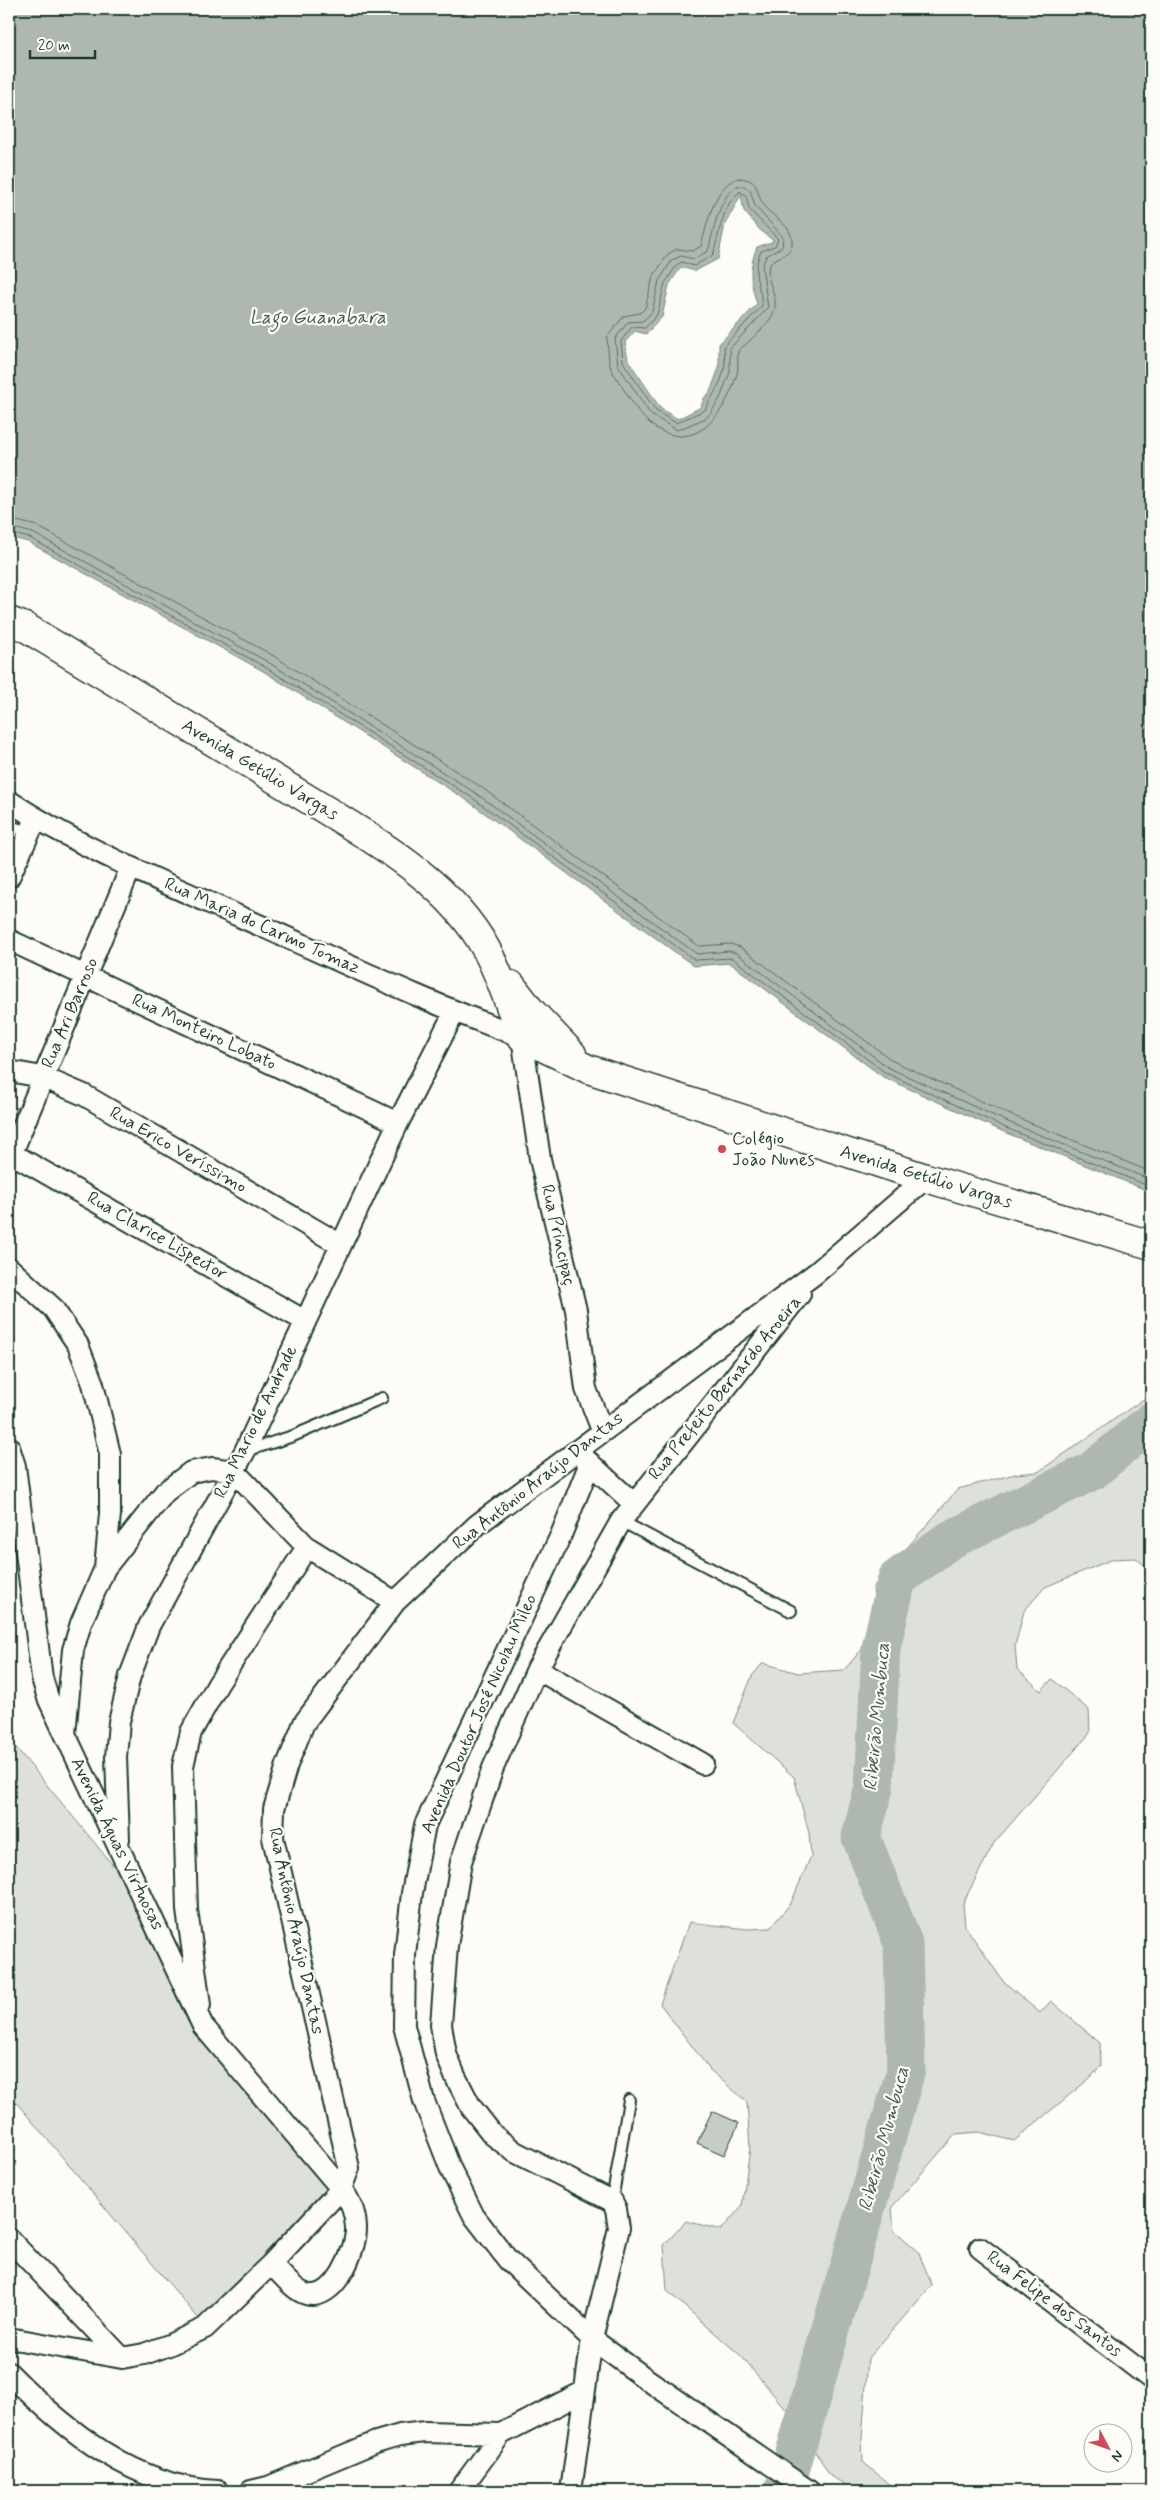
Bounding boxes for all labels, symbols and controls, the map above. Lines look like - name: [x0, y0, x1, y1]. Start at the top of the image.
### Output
- scale bar: [30, 28, 95, 60]
- text: 20 m: [38, 36, 70, 56]
- water label: Lago Guanabara: [250, 305, 387, 332]
- street label: Avenida Getúlio Vargas: [177, 714, 343, 827]
- street label: Rua Maria do Carmo Tomaz: [160, 872, 364, 980]
- street label: Rua Ari Barroso: [36, 954, 104, 1072]
- street label: Rua Monteiro Lobato: [128, 988, 280, 1076]
- street label: Rua Erico Veríssimo: [105, 1101, 251, 1199]
- place label: Colégio João Nunes: [732, 1127, 815, 1172]
- street label: Avenida Getúlio Vargas: [837, 1139, 1015, 1216]
- marker: Colégio João Nunes: [716, 1143, 728, 1155]
- street label: Rua Principaç: [535, 1182, 581, 1288]
- street label: Rua Clarice Lispector: [82, 1186, 232, 1286]
- street label: Rua Prefeito Bernardo Aroeira: [643, 1291, 807, 1485]
- street label: Rua Mario de Andrade: [209, 1341, 303, 1503]
- street label: Rua Antônio Araújo Dantas: [447, 1407, 629, 1555]
- street label: Avenida Doutor José Nicolau Mileo: [415, 1591, 543, 1837]
- water label: Ribeirão Mumbuca: [858, 1642, 896, 1792]
- street label: Avenida Águas Virtuosas: [65, 1754, 169, 1934]
- street label: Rua Antônio Araújo Dantas: [262, 1825, 330, 2037]
- water label: Ribeirão Mumbuca: [853, 2064, 915, 2214]
- street label: Rua Felipe dos Santos: [981, 2245, 1127, 2363]
- north arrow: [1082, 2422, 1132, 2472]
- text: N: [1107, 2446, 1127, 2465]

